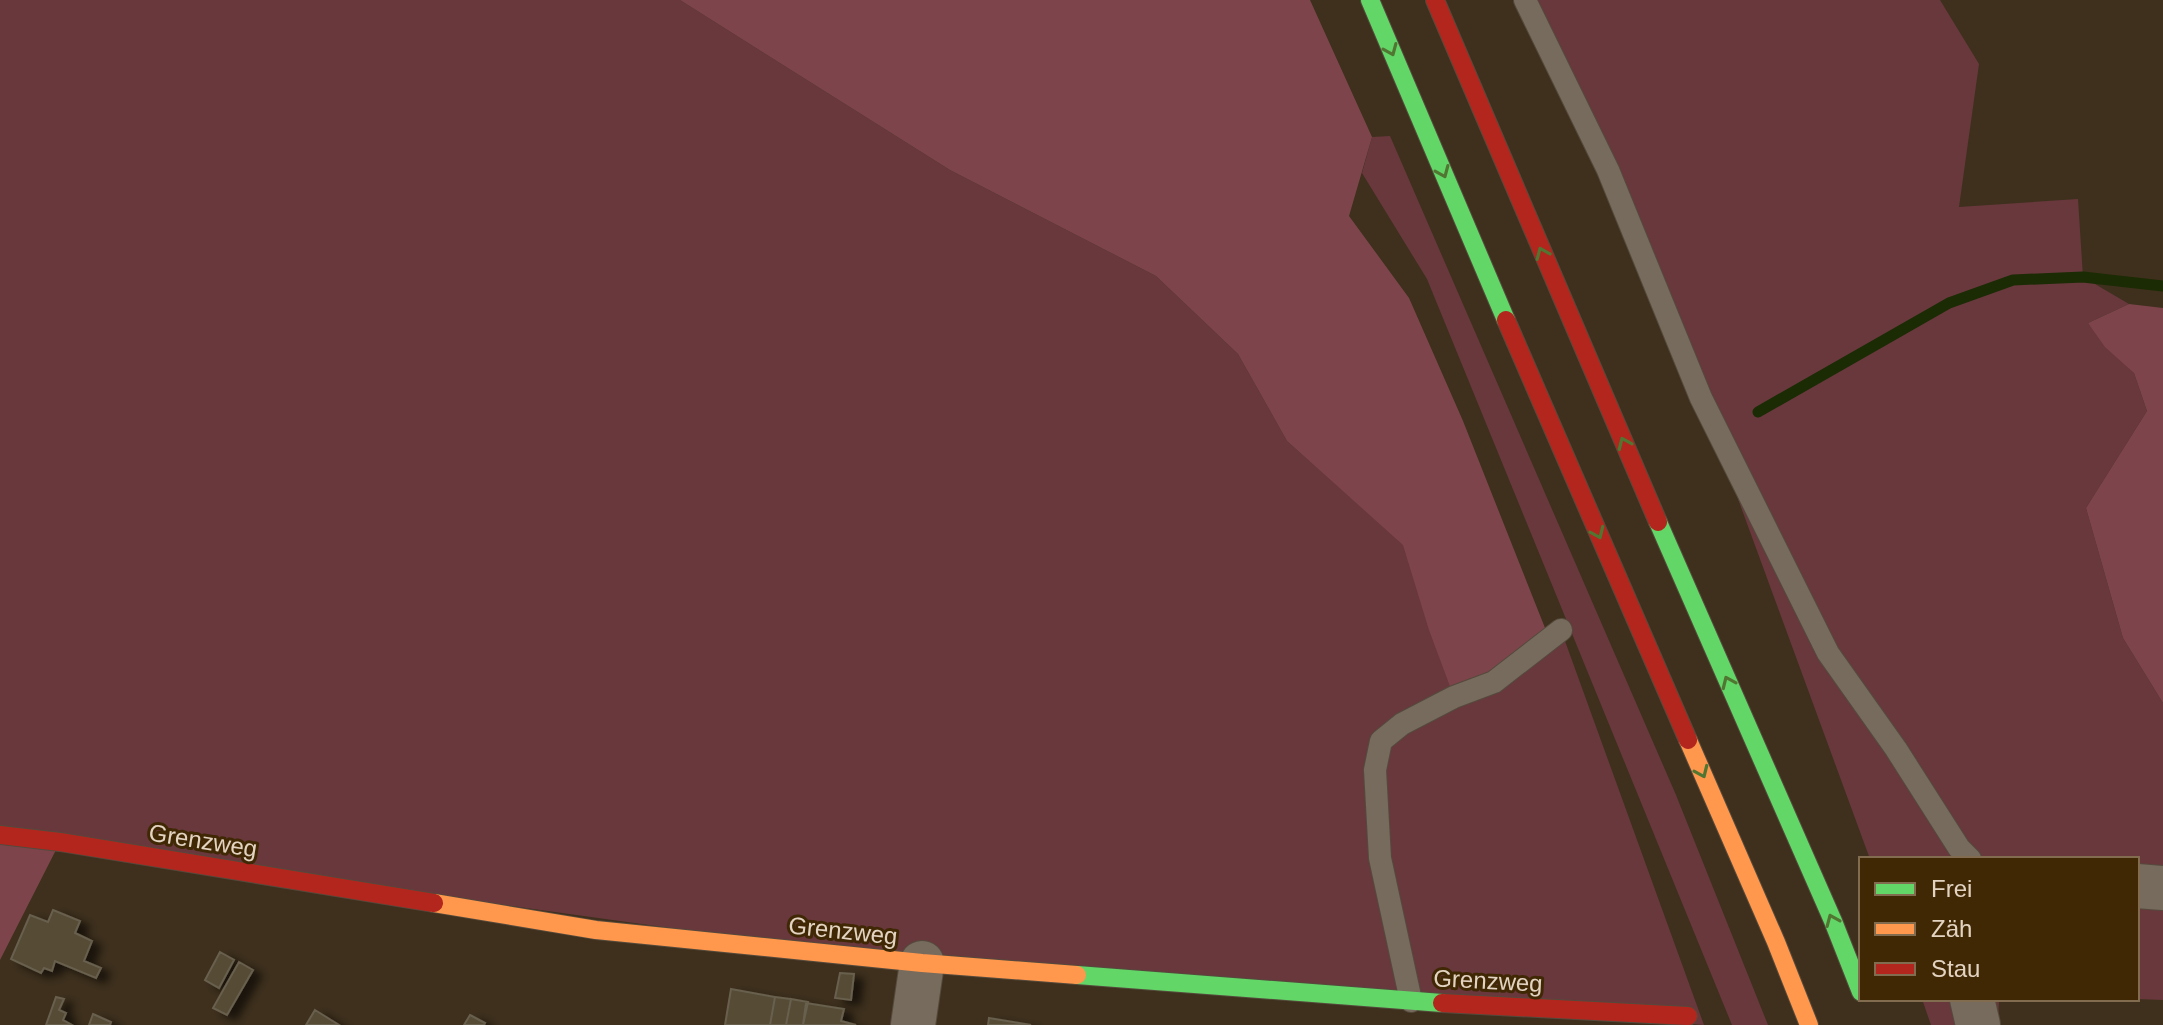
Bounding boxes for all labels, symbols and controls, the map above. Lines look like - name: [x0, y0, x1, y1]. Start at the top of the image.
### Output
- one-way arrow: [1382, 42, 1398, 56]
- one-way arrow: [1433, 164, 1449, 178]
- one-way arrow: [1535, 247, 1551, 261]
- one-way arrow: [1617, 437, 1633, 452]
- one-way arrow: [1588, 525, 1604, 539]
- one-way arrow: [1722, 675, 1738, 690]
- one-way arrow: [1692, 763, 1708, 778]
- street label: Grenzweg: [147, 819, 259, 862]
- legend: [1859, 857, 2139, 1001]
- text: Frei: [1931, 875, 1972, 902]
- street label: Grenzweg: [787, 911, 899, 950]
- one-way arrow: [1826, 914, 1842, 928]
- text: Zäh: [1931, 915, 1972, 942]
- text: Stau: [1931, 955, 1980, 982]
- street label: Grenzweg: [1433, 964, 1543, 997]

